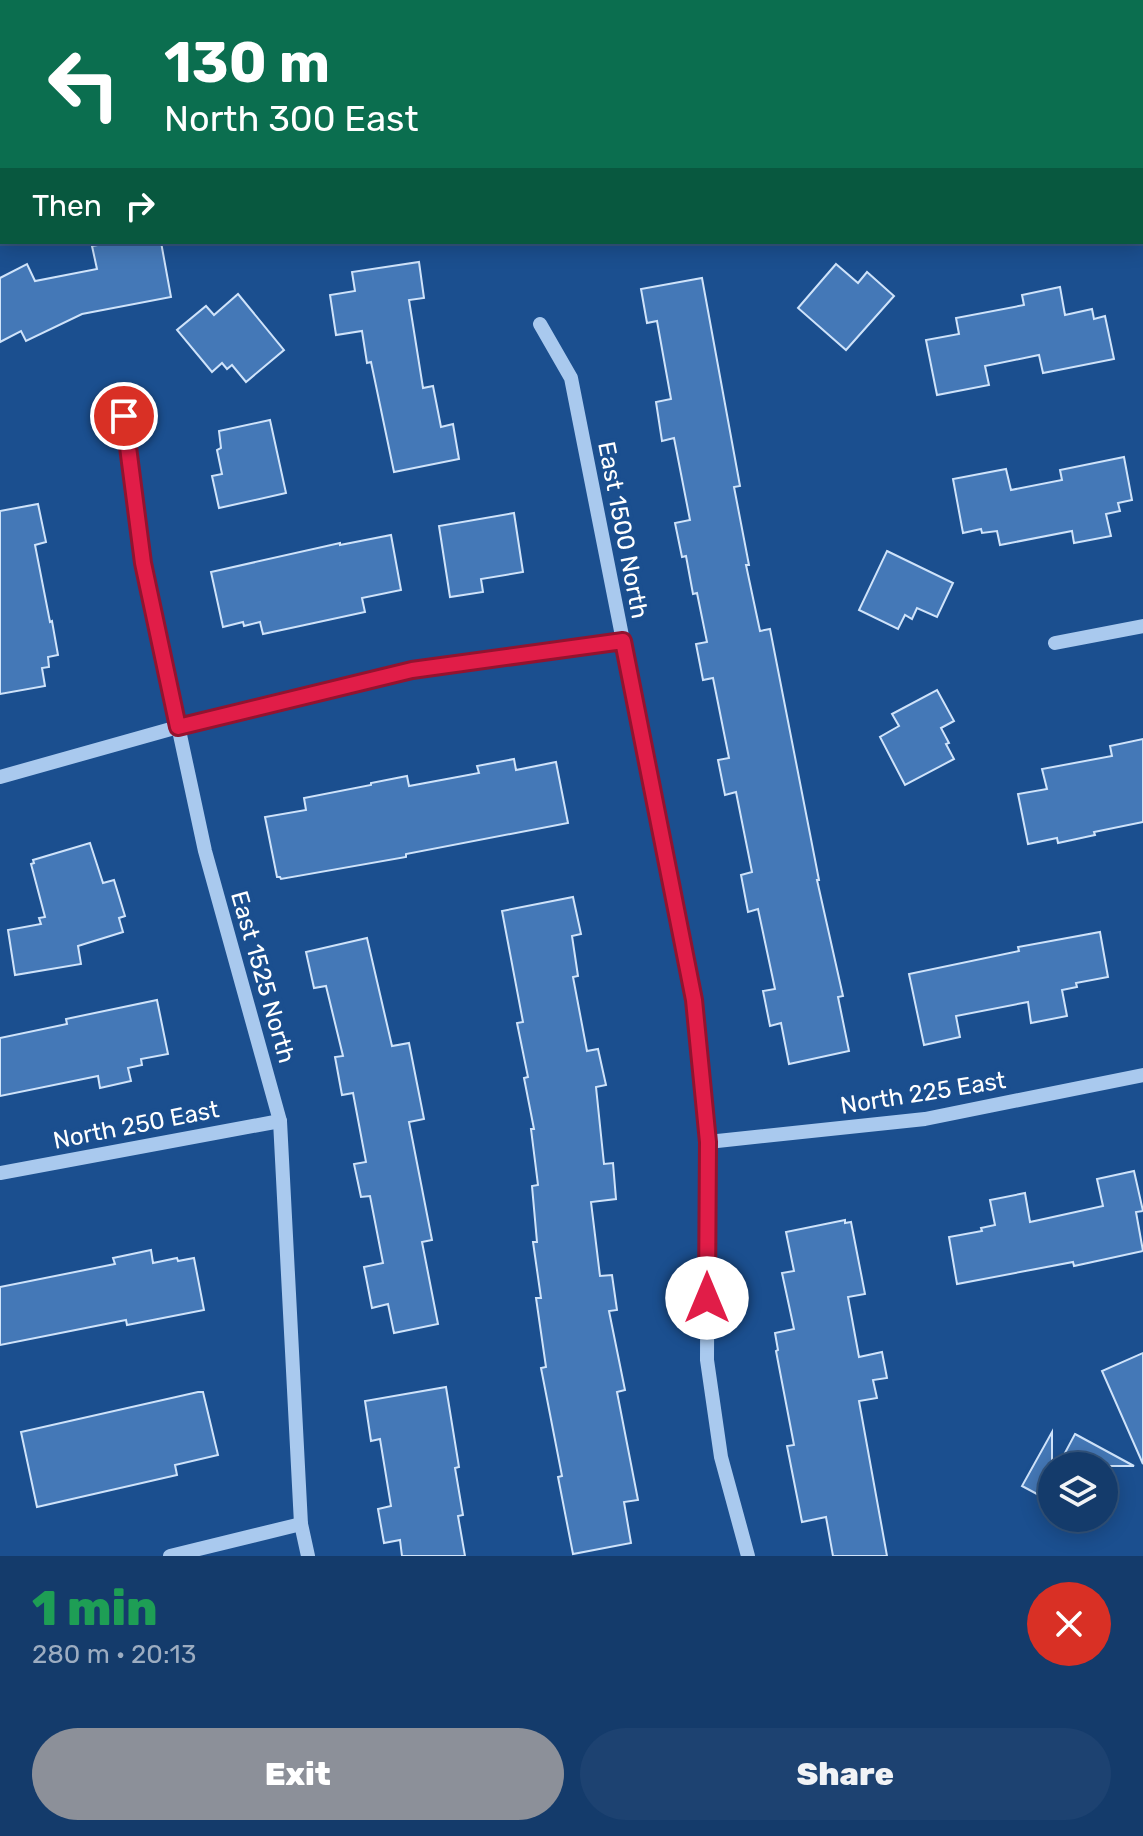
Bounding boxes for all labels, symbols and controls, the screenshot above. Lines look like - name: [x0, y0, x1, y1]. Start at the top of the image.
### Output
- text: 130 m: [164, 30, 330, 96]
- icon: left: [32, 32, 136, 136]
- text: North 300 East: [164, 97, 418, 140]
- icon: right: [118, 184, 162, 228]
- text: Then: [32, 188, 102, 224]
- pin: [90, 382, 158, 450]
- icon: arrive: [102, 394, 146, 438]
- street label: East 1500 North: [592, 439, 654, 621]
- street label: East 1525 North: [225, 888, 301, 1066]
- street label: North 225 East: [838, 1066, 1008, 1120]
- street label: North 250 East: [51, 1095, 221, 1155]
- position arrow: [665, 1256, 749, 1340]
- map controls: [1038, 1452, 1118, 1532]
- button: layers: [1038, 1452, 1118, 1532]
- text: 1 min: [32, 1580, 158, 1637]
- button: close: [1027, 1582, 1111, 1666]
- text: 280 m · 20:13: [32, 1639, 196, 1670]
- button: Exit: [32, 1728, 564, 1820]
- button: Share: [580, 1728, 1111, 1820]

